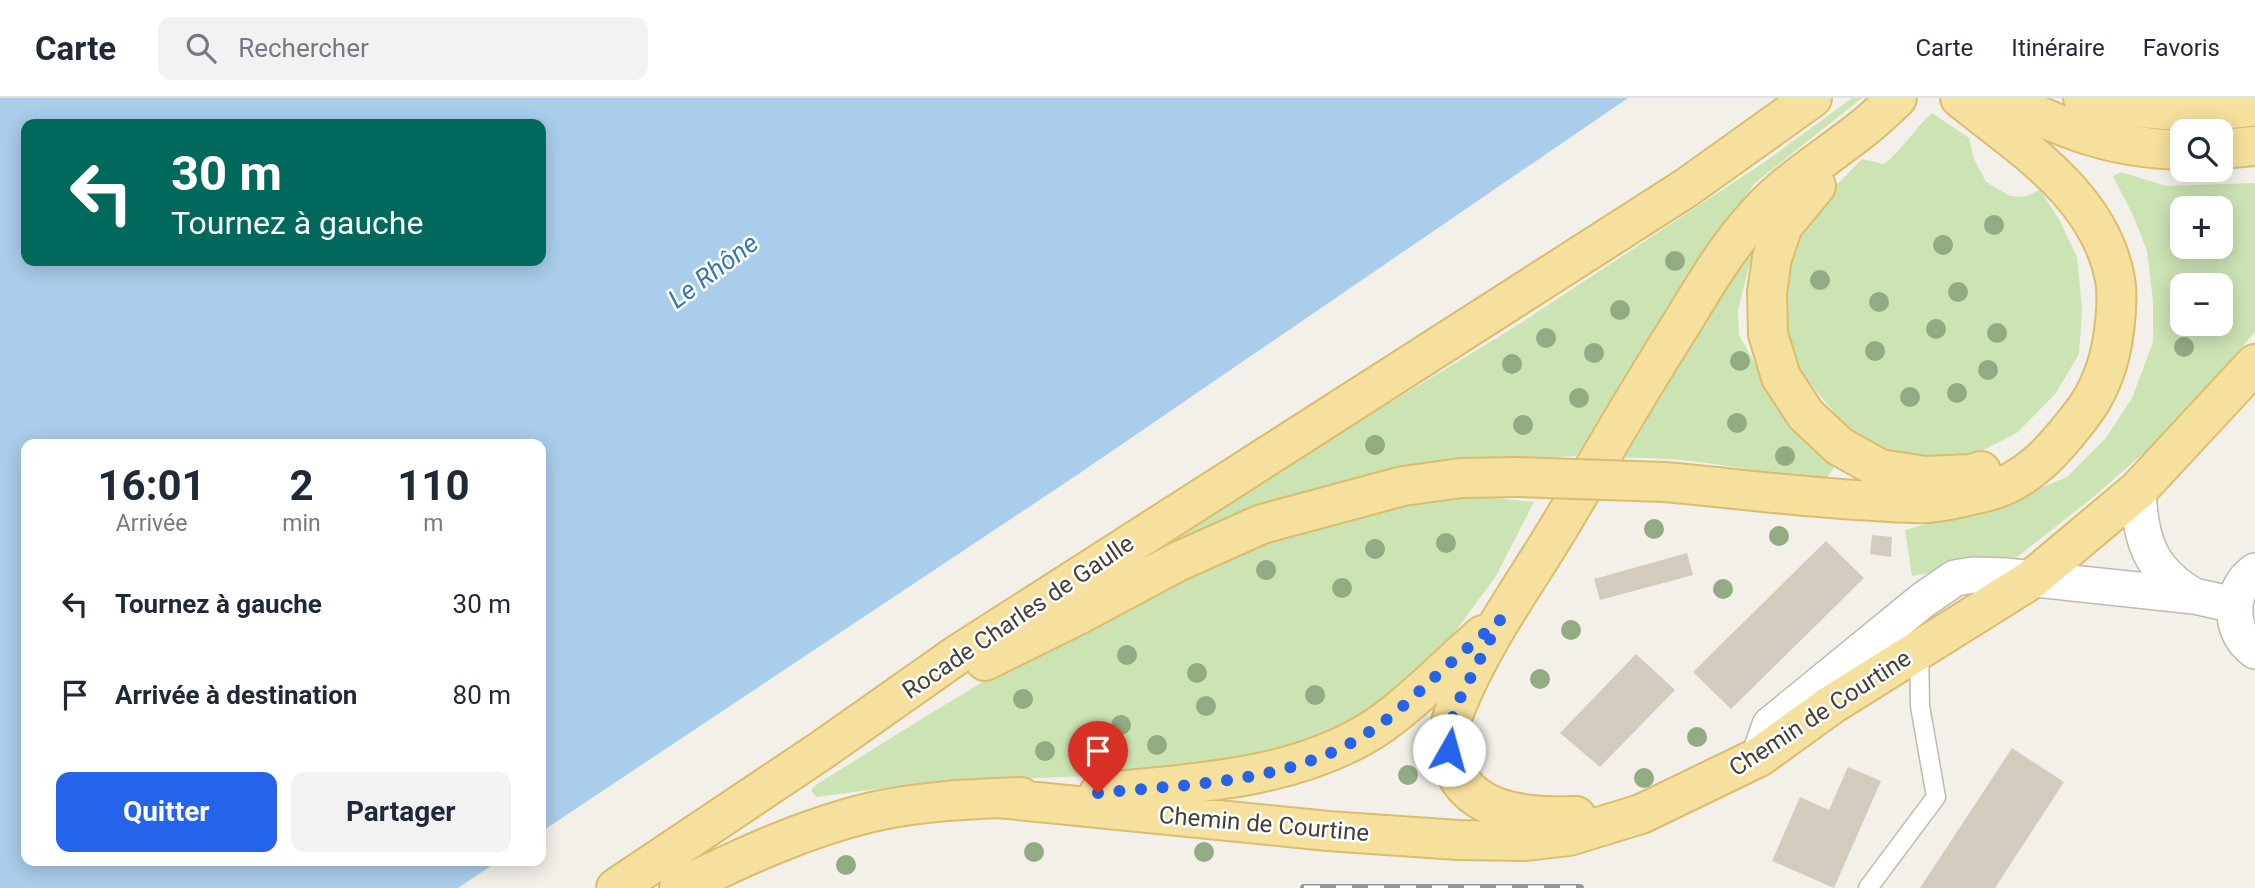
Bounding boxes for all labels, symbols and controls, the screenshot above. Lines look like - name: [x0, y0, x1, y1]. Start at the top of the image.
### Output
- search box: [158, 17, 648, 80]
- text: Carte: [35, 29, 116, 68]
- icon: search: [182, 29, 220, 67]
- text: Rechercher: [238, 33, 369, 63]
- text: Carte: [1915, 34, 1973, 62]
- text: Itinéraire: [2011, 34, 2105, 62]
- text: Favoris: [2143, 34, 2220, 62]
- map controls: [2170, 119, 2233, 336]
- button: search: [2170, 119, 2233, 182]
- text: 30 m: [171, 145, 282, 202]
- icon: left: [56, 147, 147, 238]
- button: +: [2170, 196, 2233, 259]
- text: Tournez à gauche: [171, 204, 423, 242]
- water label: Le Rhône: [662, 228, 764, 314]
- button: −: [2170, 273, 2233, 336]
- text: 16:01: [98, 461, 206, 510]
- text: 2: [289, 461, 314, 510]
- text: 110: [397, 461, 470, 510]
- text: Arrivée: [116, 510, 187, 537]
- text: min: [282, 510, 321, 537]
- text: m: [423, 510, 443, 537]
- street label: Rocade Charles de Gaulle: [897, 529, 1139, 705]
- icon: left: [56, 585, 94, 623]
- text: Tournez à gauche: [115, 589, 322, 619]
- text: 30 m: [453, 589, 511, 619]
- street label: Chemin de Courtine: [1724, 644, 1916, 782]
- icon: arrive: [56, 676, 94, 714]
- text: Arrivée à destination: [115, 680, 357, 710]
- text: 80 m: [453, 680, 511, 710]
- position arrow: [1412, 713, 1486, 787]
- pin: [1068, 721, 1128, 793]
- icon: arrive: [1079, 732, 1117, 770]
- button: Quitter: [56, 772, 277, 852]
- button: Partager: [291, 772, 511, 852]
- street label: Chemin de Courtine: [1158, 801, 1370, 847]

